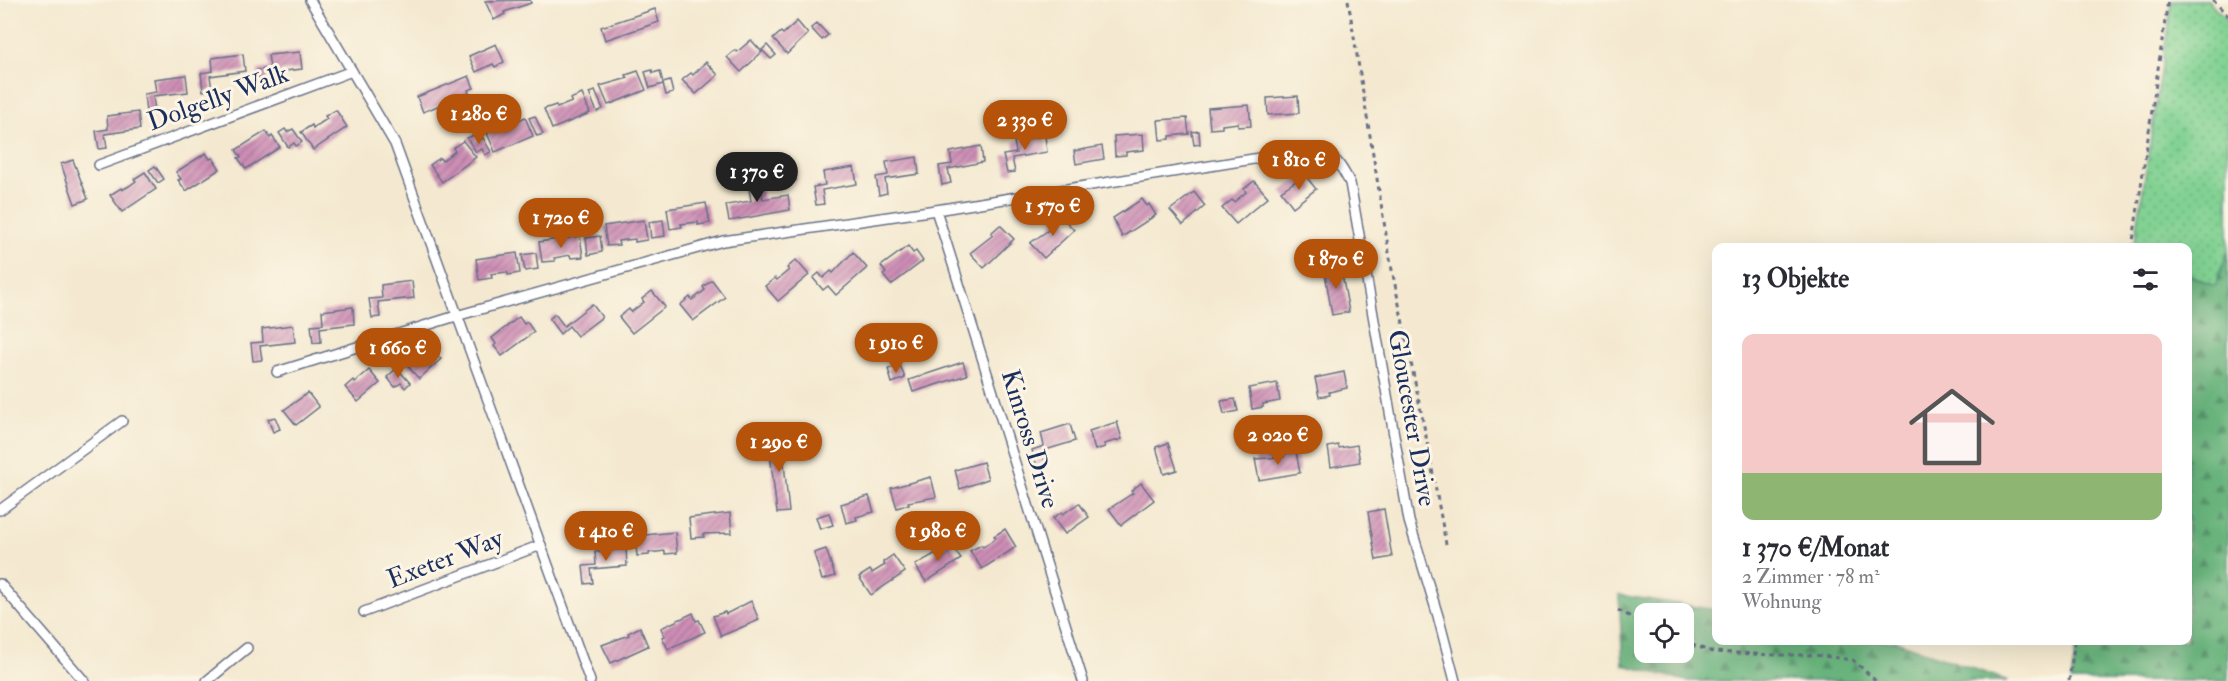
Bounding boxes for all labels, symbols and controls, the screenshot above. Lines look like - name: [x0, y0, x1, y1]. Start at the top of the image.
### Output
- street label: Dolgelly Walk: [143, 57, 294, 138]
- pin: 1 280 €: [424, 94, 534, 145]
- pin: 2 330 €: [970, 100, 1080, 151]
- text: 1 280 €: [450, 101, 508, 126]
- text: 2 330 €: [997, 107, 1053, 132]
- pin: 1 810 €: [1244, 140, 1354, 191]
- text: 1 810 €: [1272, 147, 1326, 172]
- pin: 1 370 €: [702, 152, 812, 203]
- text: 1 370 €: [730, 159, 784, 184]
- pin: 1 570 €: [998, 186, 1108, 237]
- text: 1 570 €: [1025, 193, 1081, 218]
- pin: 1 720 €: [506, 198, 616, 249]
- text: 1 720 €: [533, 205, 589, 230]
- pin: 1 870 €: [1281, 239, 1391, 290]
- text: 1 870 €: [1308, 246, 1364, 271]
- text: 13 Objekte: [1742, 263, 1849, 295]
- icon: filters: [2129, 263, 2162, 296]
- pin: 1 910 €: [841, 323, 951, 374]
- street label: Gloucester Drive: [1381, 327, 1443, 509]
- pin: 1 660 €: [343, 328, 453, 379]
- text: 1 910 €: [869, 330, 923, 355]
- text: 1 660 €: [369, 335, 427, 360]
- street label: Kinross Drive: [994, 366, 1066, 512]
- icon: home: [1898, 373, 2006, 481]
- pin: 2 020 €: [1223, 415, 1333, 466]
- pin: 1 290 €: [724, 422, 834, 473]
- text: 2 020 €: [1248, 422, 1308, 447]
- text: 1 290 €: [750, 429, 808, 454]
- pin: 1 410 €: [551, 511, 661, 562]
- pin: 1 980 €: [883, 511, 993, 562]
- text: 1 410 €: [578, 518, 634, 543]
- text: 1 980 €: [909, 518, 967, 543]
- street label: Exeter Way: [383, 522, 508, 596]
- text: 1 370 €/Monat: [1742, 532, 1889, 564]
- text: 2 Zimmer · 78 m²: [1742, 564, 1880, 589]
- text: Wohnung: [1742, 589, 1821, 614]
- map controls: [1634, 603, 1694, 663]
- button: locate: [1634, 603, 1694, 663]

